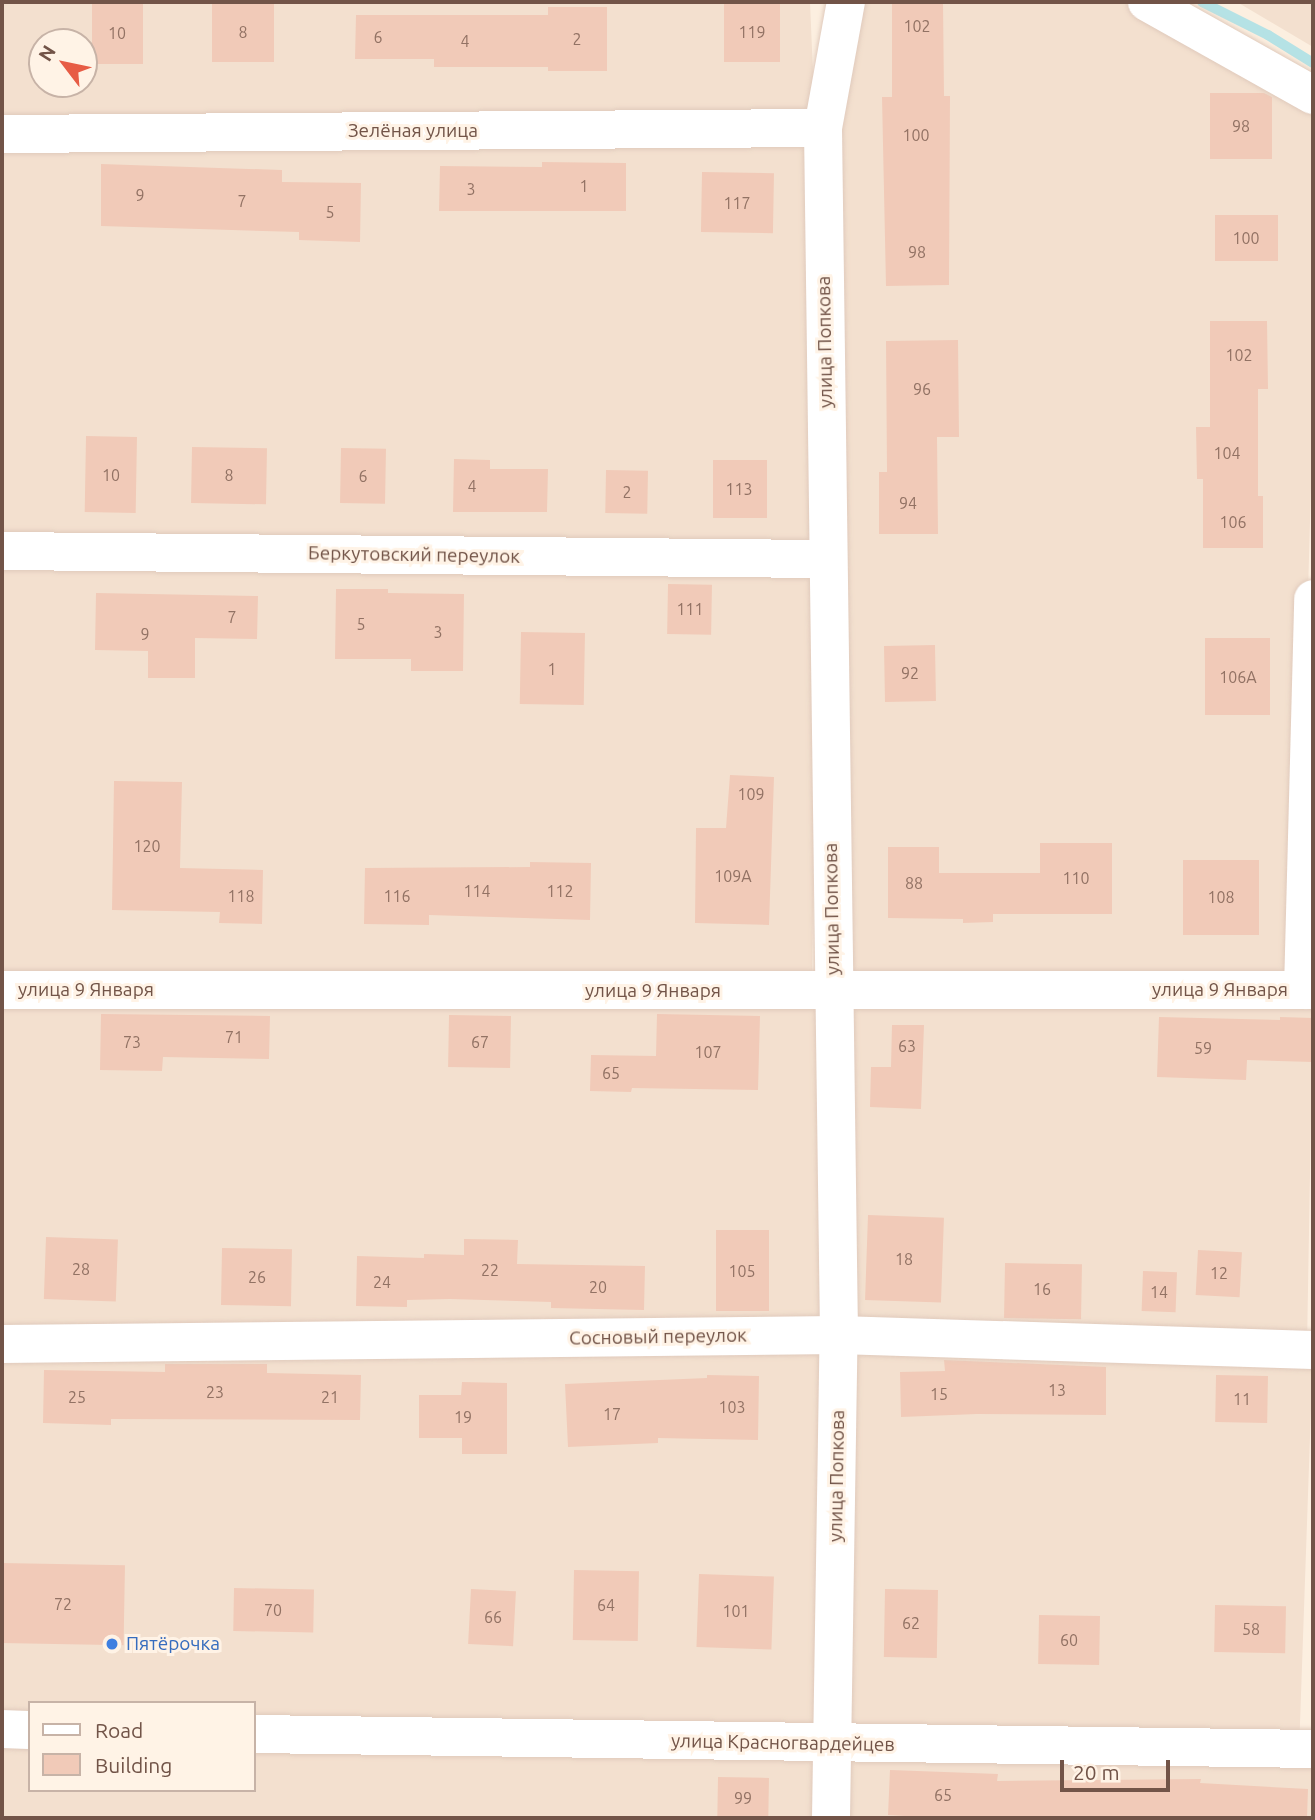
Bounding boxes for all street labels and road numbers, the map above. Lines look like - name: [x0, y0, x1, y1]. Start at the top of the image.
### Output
- street label: Зелёная улица: [348, 120, 478, 142]
- street label: улица Попкова: [812, 276, 838, 408]
- street label: Беркутовский переулок: [308, 542, 520, 568]
- street label: улица Попкова: [819, 843, 845, 975]
- street label: улица 9 Января: [18, 979, 154, 1001]
- street label: улица 9 Января: [1152, 979, 1288, 1001]
- street label: улица 9 Января: [585, 980, 721, 1002]
- street label: Сосновый переулок: [569, 1324, 747, 1350]
- street label: улица Попкова: [824, 1410, 850, 1542]
- street label: улица Красногвардейцев: [671, 1730, 895, 1756]

